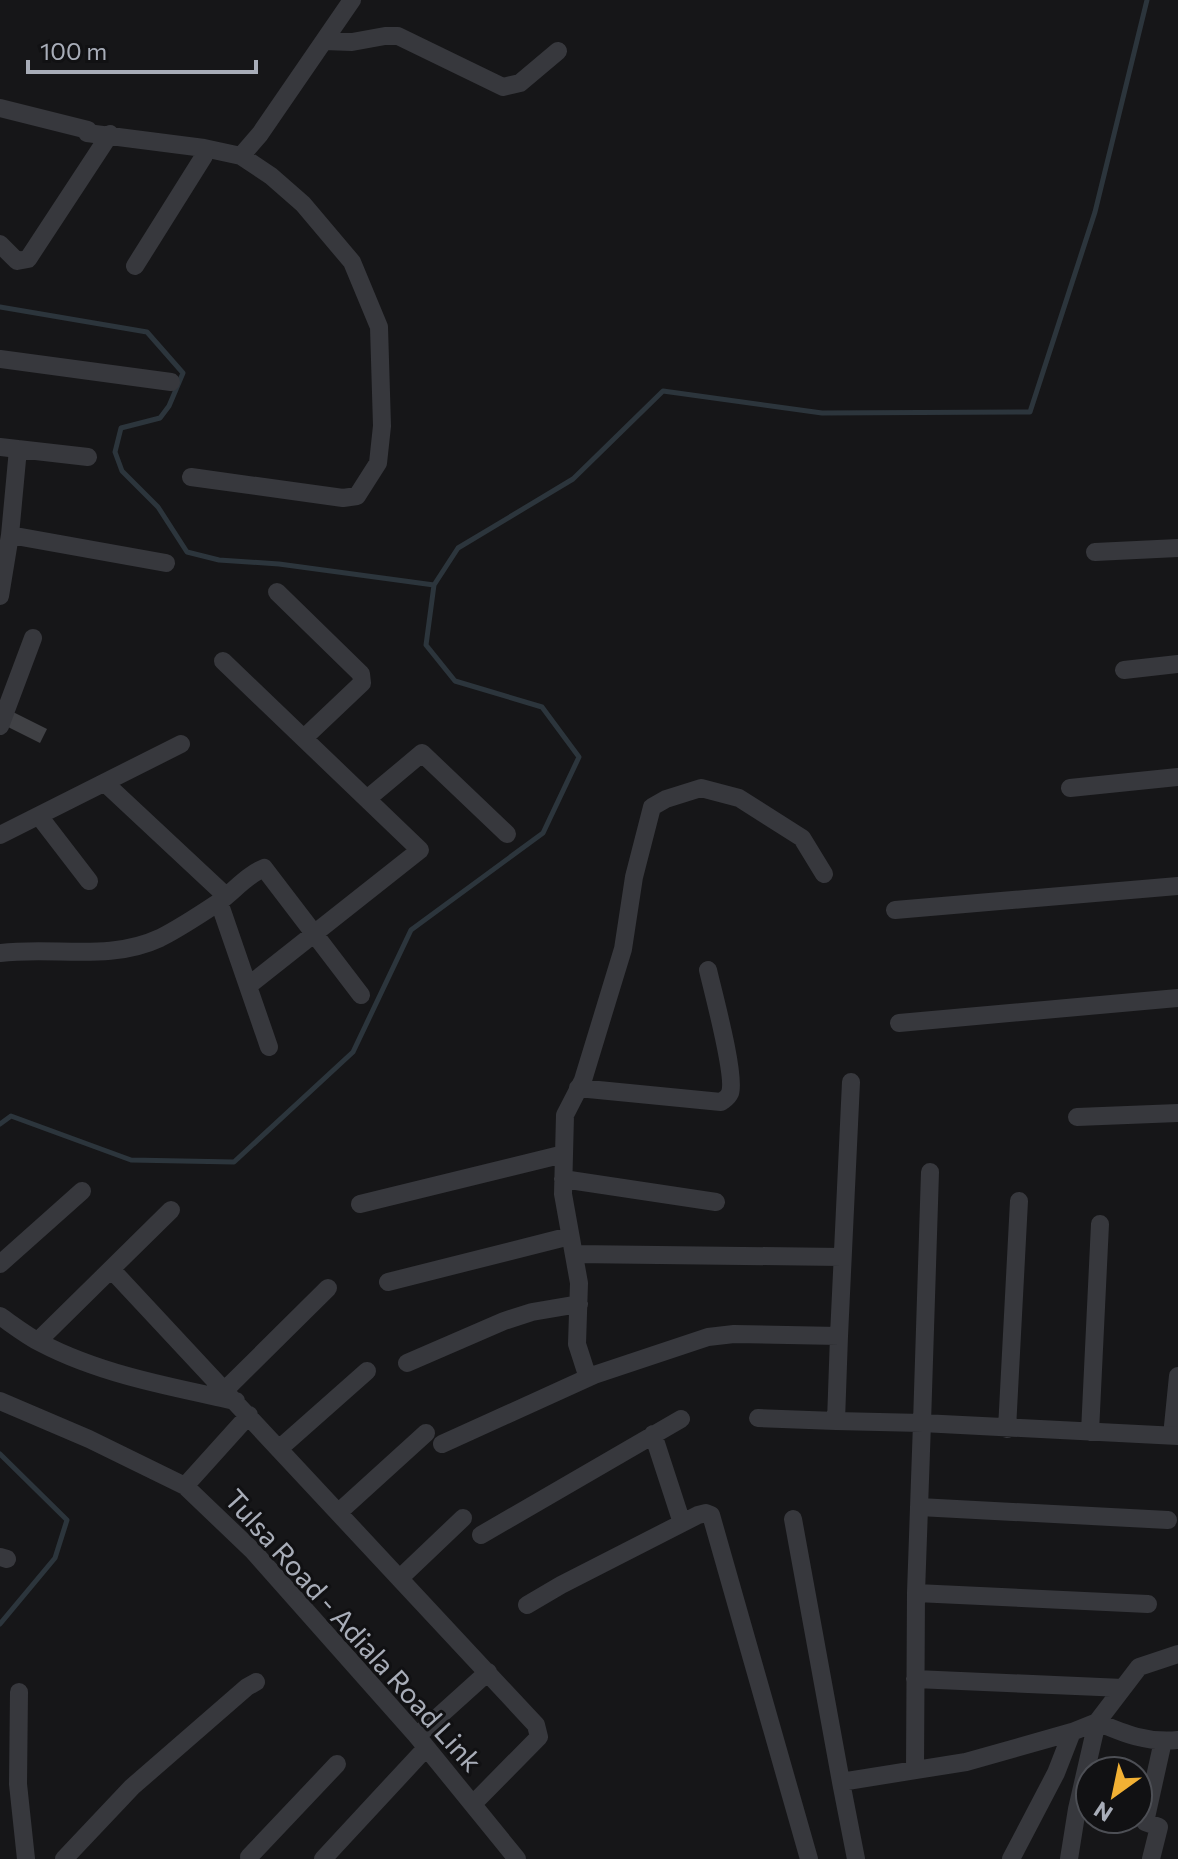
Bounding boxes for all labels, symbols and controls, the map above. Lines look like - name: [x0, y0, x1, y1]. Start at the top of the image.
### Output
- scale bar: [28, 24, 256, 74]
- text: 100 m: [40, 36, 107, 65]
- street label: Tulsa Road - Adiala Road Link: [218, 1482, 490, 1778]
- north arrow: [1074, 1755, 1154, 1835]
- text: N: [1089, 1796, 1117, 1828]

